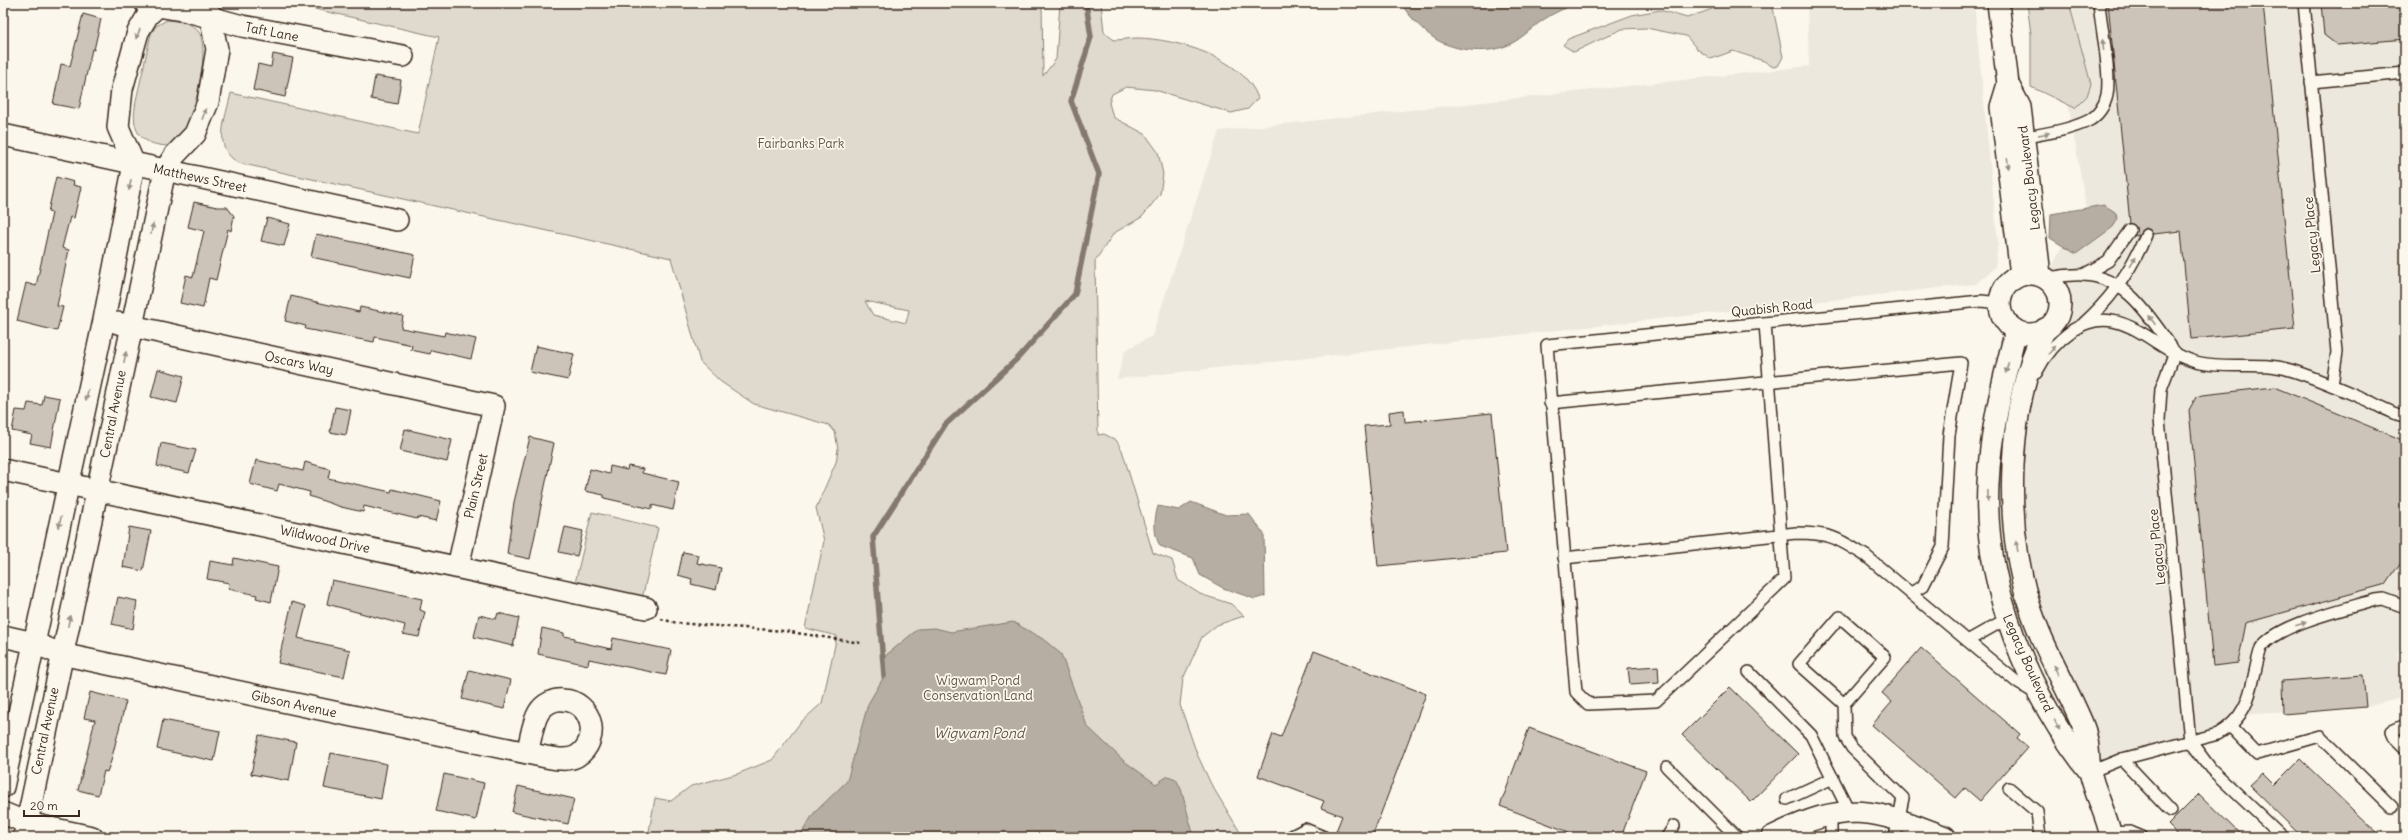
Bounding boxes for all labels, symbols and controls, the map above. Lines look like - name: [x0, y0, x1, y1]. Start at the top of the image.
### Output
- street label: Taft Lane: [244, 18, 300, 46]
- one-way arrow: [134, 28, 140, 40]
- one-way arrow: [2100, 39, 2107, 51]
- one-way arrow: [202, 108, 208, 120]
- street label: Legacy Boulevard: [2014, 124, 2044, 231]
- one-way arrow: [2038, 130, 2050, 136]
- park label: Fairbanks Park: [757, 135, 845, 152]
- one-way arrow: [2005, 157, 2011, 169]
- street label: Matthews Street: [152, 160, 249, 196]
- one-way arrow: [127, 179, 133, 191]
- street label: Legacy Place: [2300, 196, 2324, 274]
- one-way arrow: [150, 223, 156, 236]
- one-way arrow: [2130, 255, 2137, 267]
- street label: Quabish Road: [1730, 295, 1814, 321]
- one-way arrow: [2148, 315, 2156, 326]
- one-way arrow: [2047, 345, 2056, 355]
- street label: Oscars Way: [263, 347, 335, 379]
- one-way arrow: [122, 350, 128, 363]
- one-way arrow: [2003, 362, 2009, 374]
- street label: Central Avenue: [96, 369, 130, 459]
- one-way arrow: [84, 389, 90, 401]
- street label: Plain Street: [460, 451, 492, 520]
- one-way arrow: [1985, 490, 1991, 503]
- street label: Legacy Place: [2145, 508, 2169, 586]
- one-way arrow: [56, 516, 62, 528]
- street label: Wildwood Drive: [278, 521, 372, 557]
- one-way arrow: [2014, 540, 2020, 552]
- street label: Legacy Boulevard: [1999, 611, 2057, 715]
- one-way arrow: [66, 615, 72, 627]
- one-way arrow: [2295, 621, 2307, 627]
- one-way arrow: [2053, 664, 2059, 675]
- park label: Wigwam Pond Conservation Land: [923, 672, 1033, 704]
- street label: Central Avenue: [27, 686, 63, 776]
- street label: Gibson Avenue: [250, 687, 338, 721]
- one-way arrow: [2053, 719, 2060, 731]
- water label: Wigwam Pond: [934, 724, 1026, 742]
- scale bar: [24, 792, 79, 818]
- text: 20 m: [30, 798, 58, 813]

